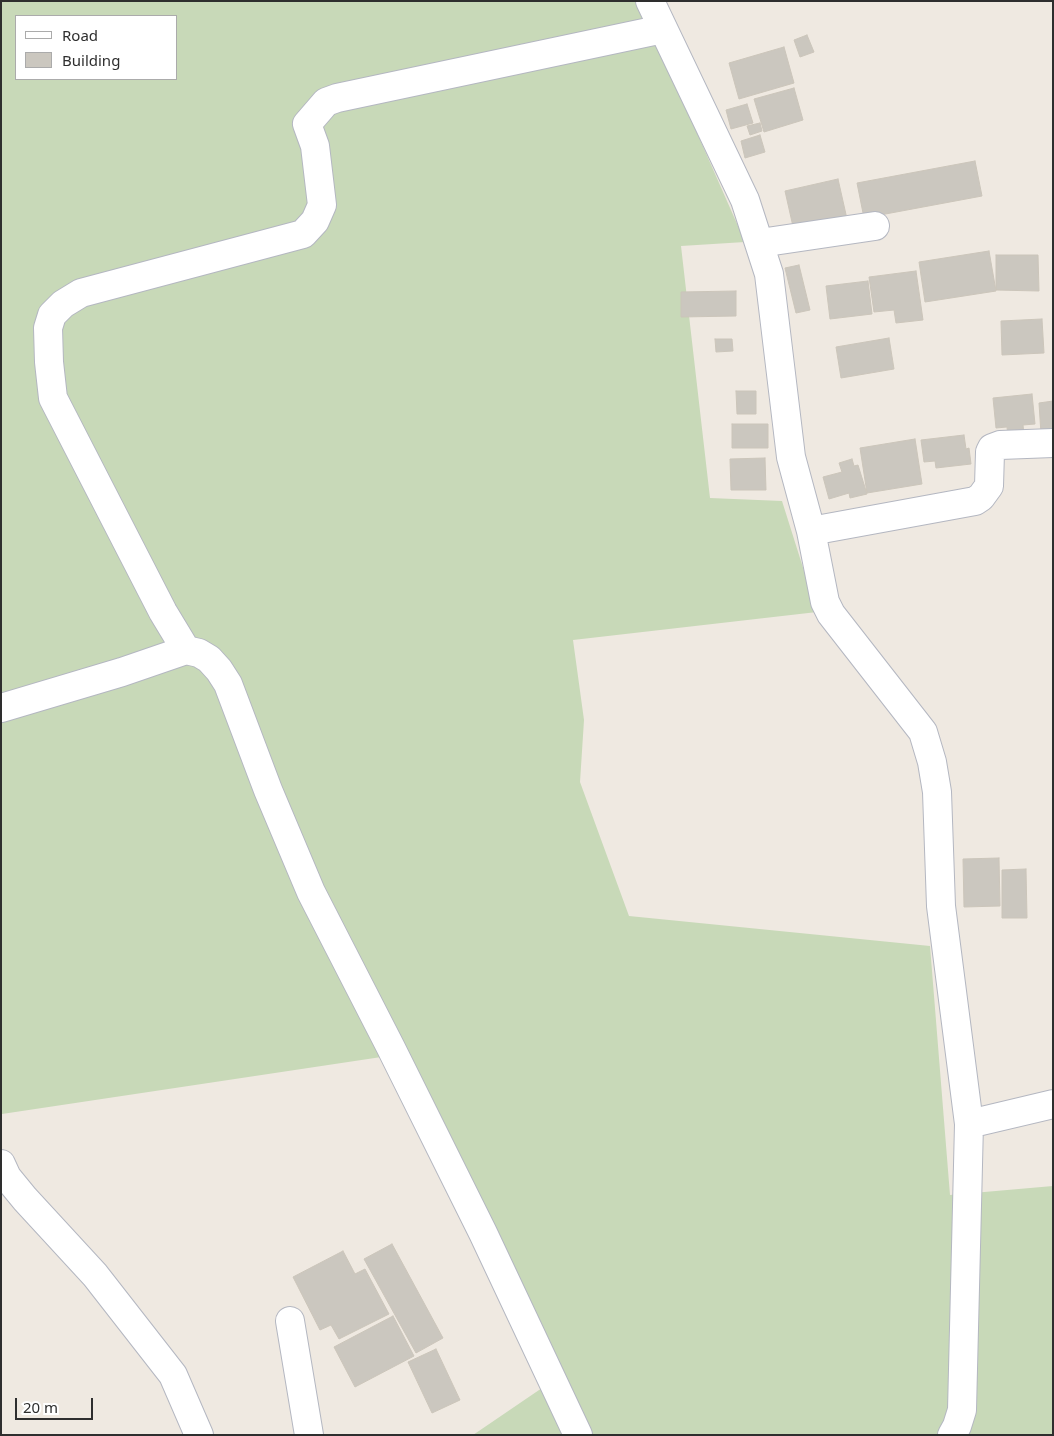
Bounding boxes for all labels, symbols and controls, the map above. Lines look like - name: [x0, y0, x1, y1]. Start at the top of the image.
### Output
- legend: [15, 15, 178, 80]
- text: Road: [62, 25, 98, 45]
- text: Building: [62, 50, 120, 70]
- scale bar: [18, 1388, 95, 1420]
- text: 20 m: [23, 1397, 58, 1417]

